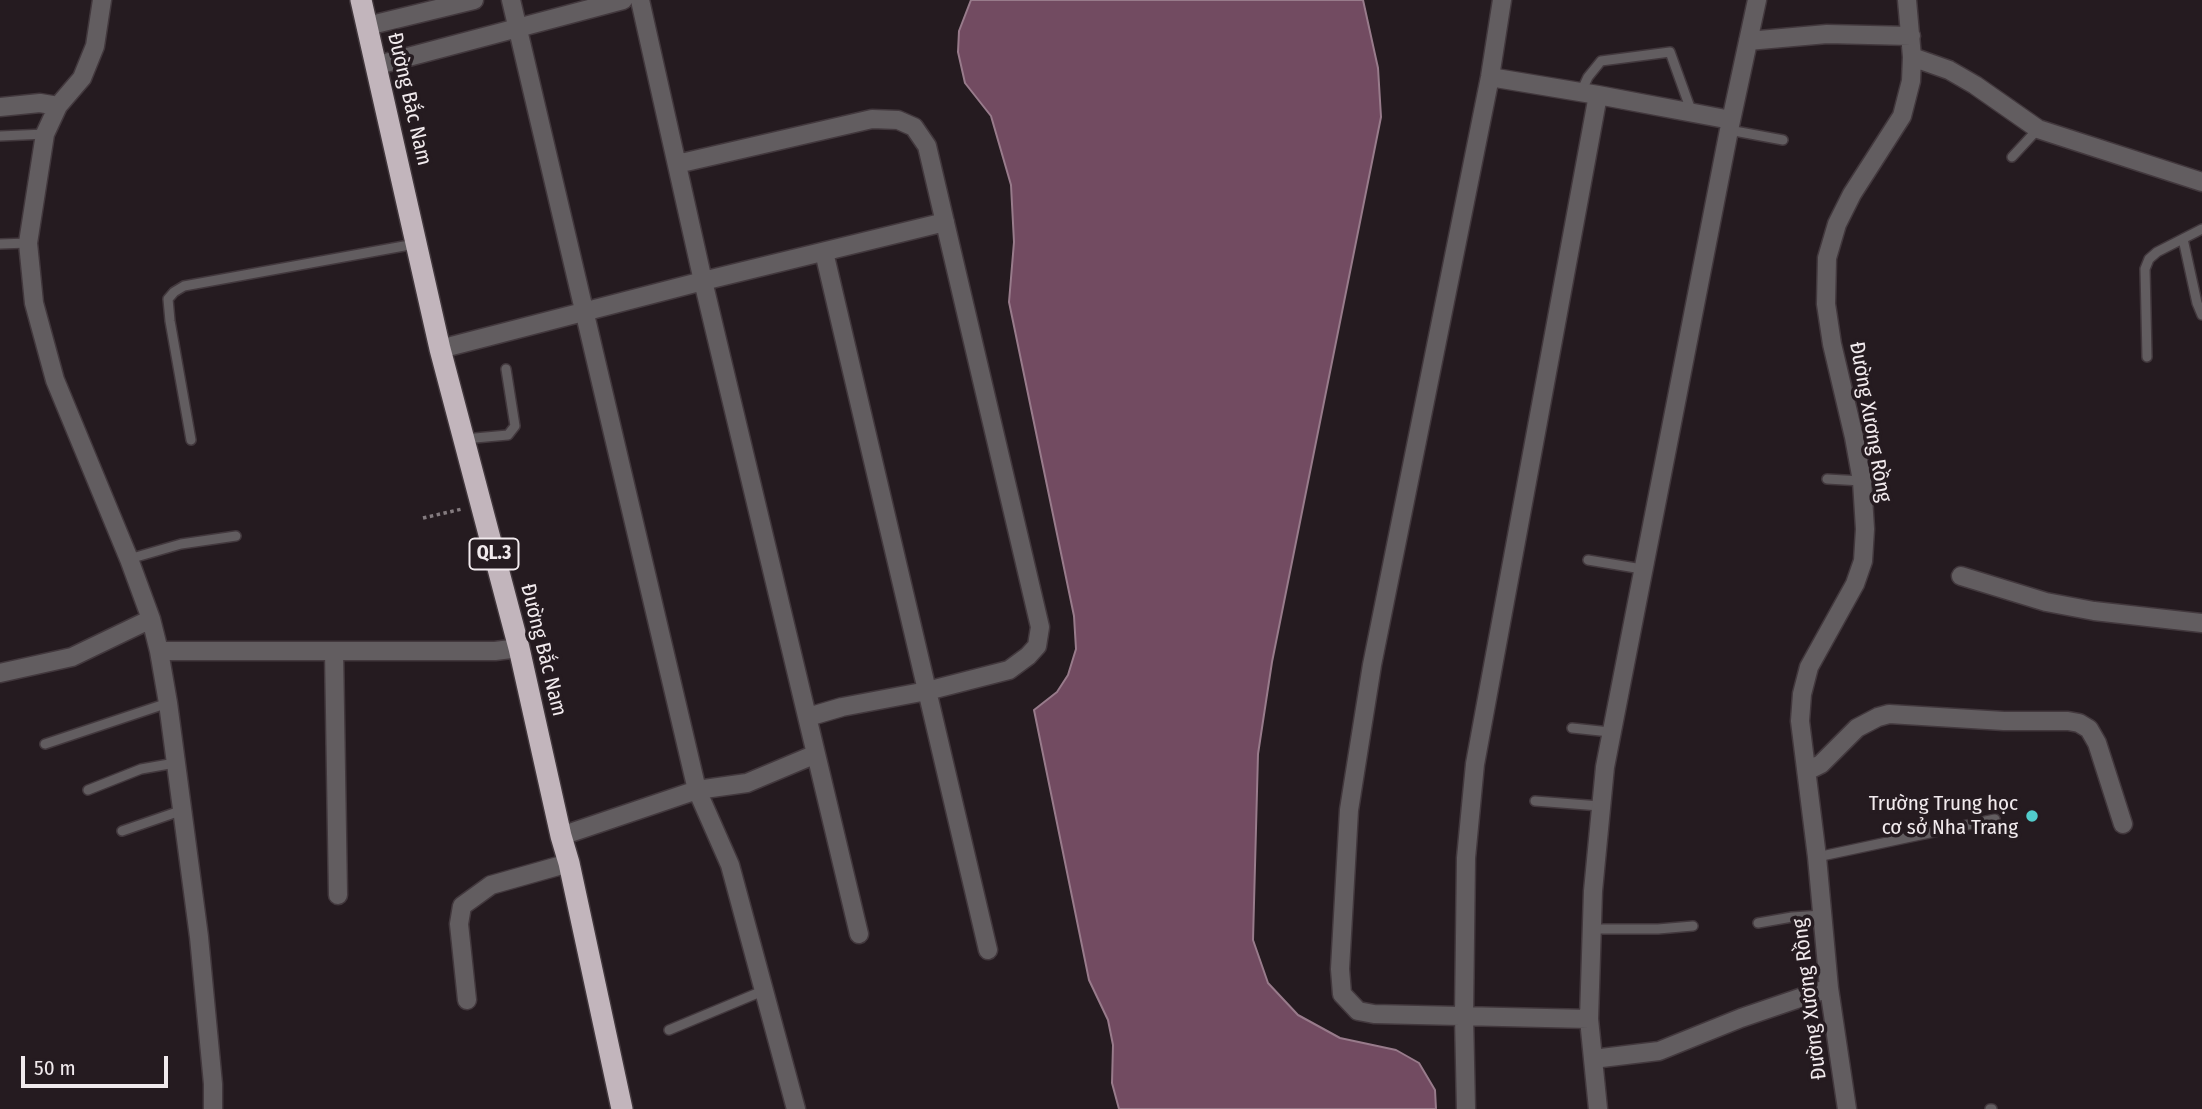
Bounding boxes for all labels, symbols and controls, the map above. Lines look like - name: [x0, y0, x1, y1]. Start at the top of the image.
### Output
- street label: Đường Bắc Nam: [381, 30, 437, 168]
- street label: Đường Xương Rồng: [1843, 340, 1897, 504]
- road number: QL.3: [470, 538, 518, 569]
- street label: Đường Bắc Nam: [514, 581, 572, 719]
- place label: Trường Trung học cơ sở Nha Trang: [1869, 791, 2018, 841]
- marker: Trường Trung học cơ sở Nha Trang: [2024, 808, 2040, 824]
- street label: Đường Xương Rồng: [1788, 917, 1832, 1081]
- scale bar: [24, 1042, 172, 1086]
- text: 50 m: [34, 1055, 76, 1081]

